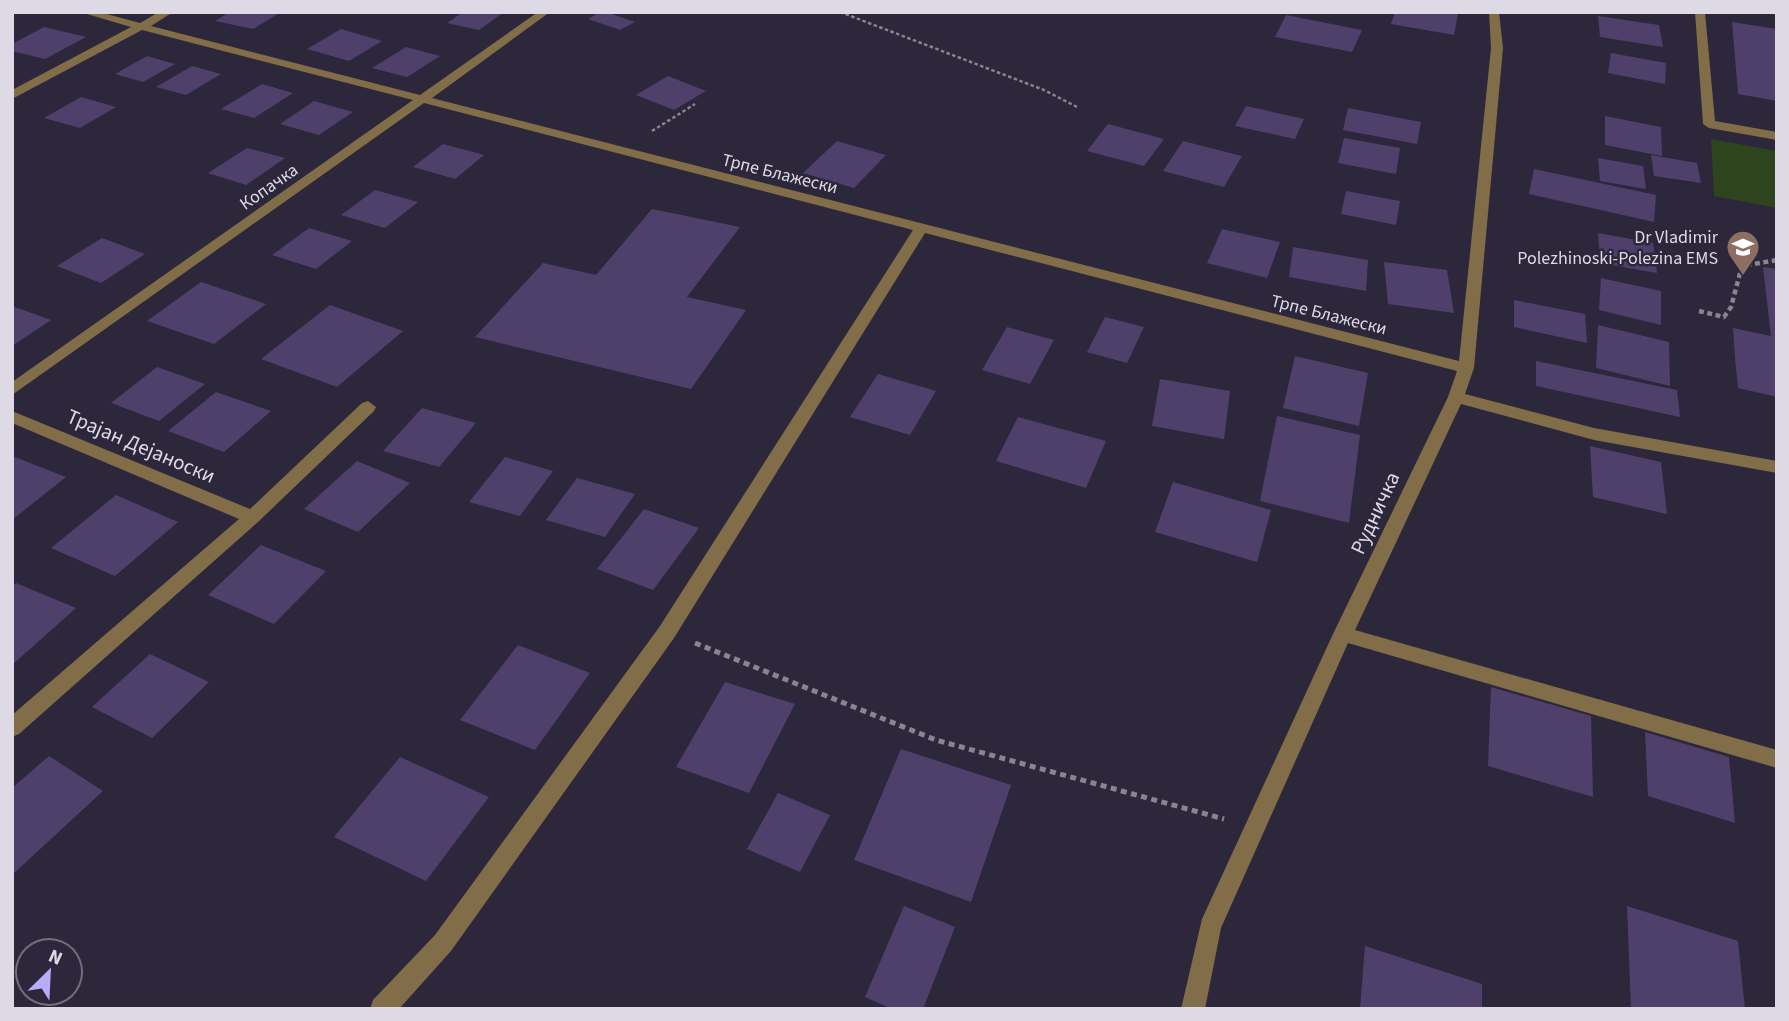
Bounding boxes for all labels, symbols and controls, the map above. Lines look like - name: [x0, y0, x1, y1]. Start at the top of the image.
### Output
- street label: Трпе Блажески: [719, 148, 841, 200]
- street label: Копачка: [235, 158, 303, 216]
- place label: Dr Vladimir Polezhinoski-Polezina EMS: [1517, 225, 1719, 271]
- school or university icon: Dr Vladimir Polezhinoski-Polezina EMS: [1724, 228, 1762, 277]
- street label: Трпе Блажески: [1268, 289, 1390, 341]
- street label: Трајан Дејаноски: [62, 401, 220, 491]
- street label: Рудничка: [1343, 467, 1407, 559]
- north arrow: [14, 937, 84, 1007]
- text: N: [44, 943, 67, 973]

